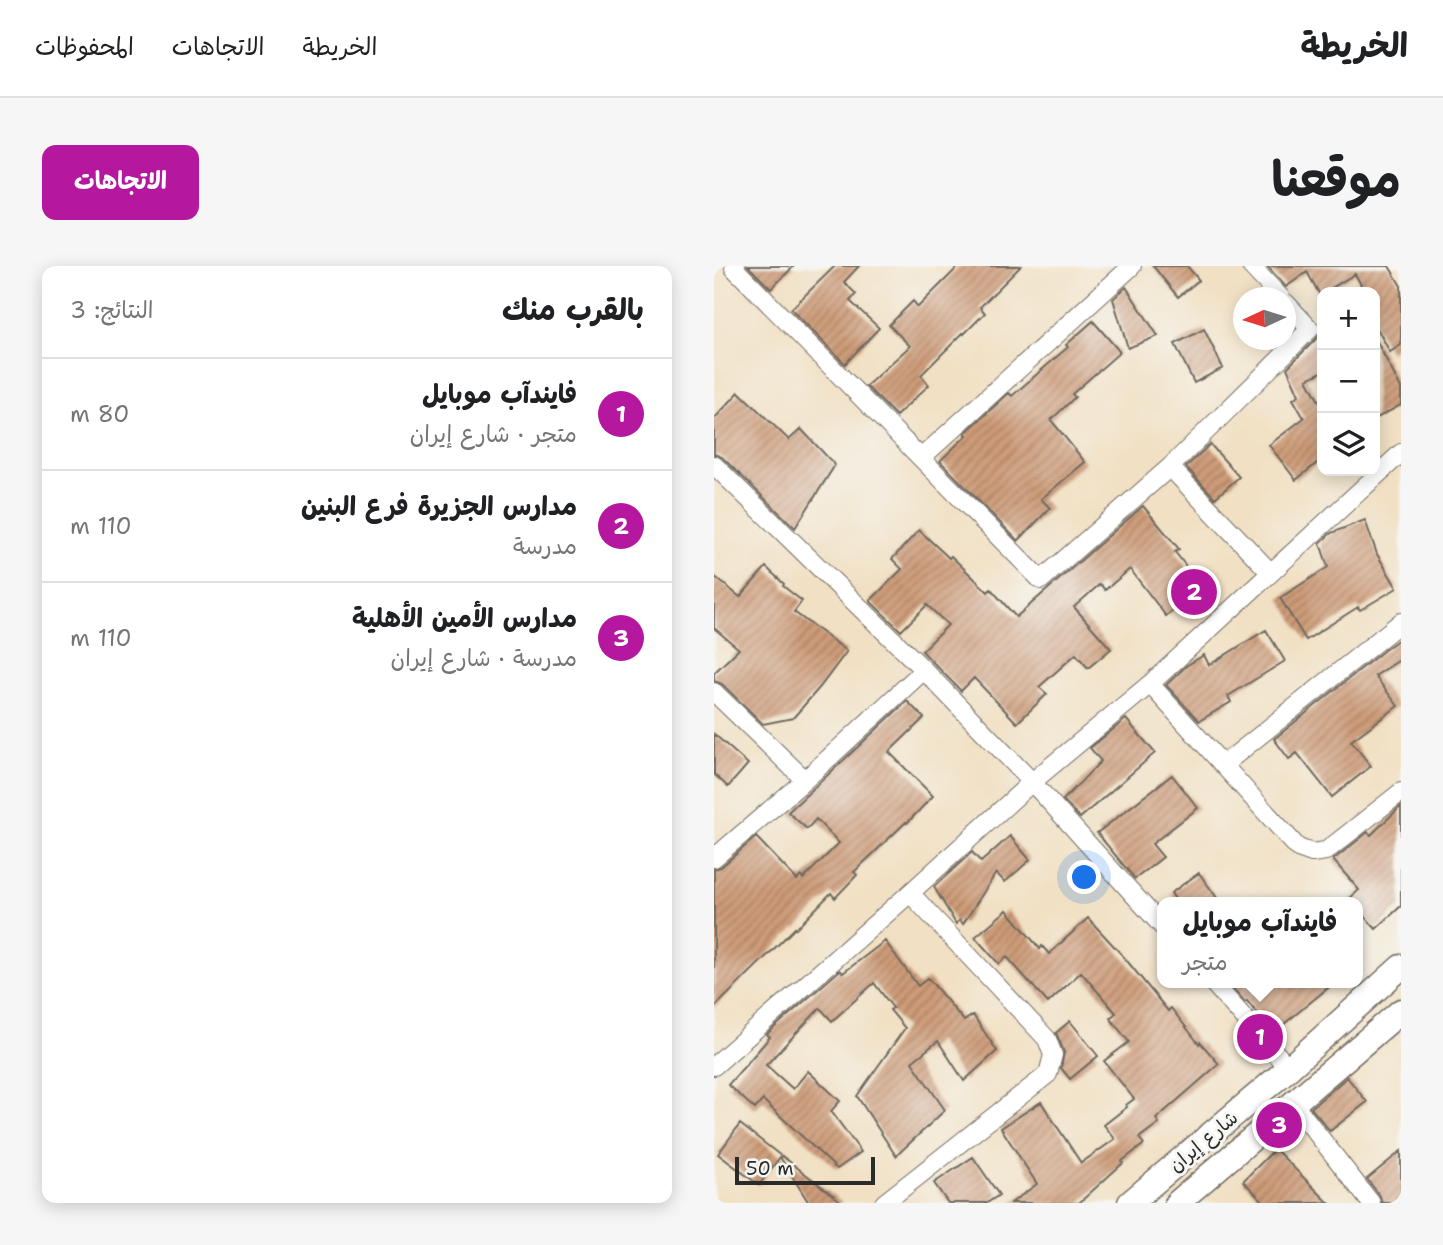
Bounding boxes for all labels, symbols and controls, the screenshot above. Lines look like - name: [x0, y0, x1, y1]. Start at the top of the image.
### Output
- text: الخريطة: [1301, 23, 1408, 68]
- text: المحفوظات: [35, 31, 134, 63]
- text: الاتجاهات: [172, 31, 265, 63]
- text: الخريطة: [303, 31, 377, 63]
- button: الاتجاهات: [42, 145, 199, 220]
- text: موقعنا: [1271, 146, 1401, 212]
- north arrow: [1233, 287, 1296, 350]
- map controls: [1317, 287, 1380, 476]
- button: +: [1317, 287, 1380, 350]
- text: بالقرب منك: [502, 289, 644, 330]
- text: النتائج: 3: [70, 295, 153, 325]
- button: −: [1317, 350, 1380, 413]
- text: فايندآب موبايل: [422, 376, 577, 411]
- text: 80 m: [70, 399, 129, 429]
- text: 1: [616, 399, 626, 429]
- button: layers: [1317, 413, 1380, 476]
- text: متجر · شارع إيران: [410, 419, 577, 449]
- text: مدارس الجزيرة فرع البنين: [301, 488, 577, 523]
- text: 110 m: [70, 511, 132, 541]
- text: 2: [613, 511, 629, 541]
- text: مدرسة: [513, 531, 577, 561]
- pin: 2: [1171, 566, 1217, 618]
- text: مدارس الأمين الأهلية: [352, 600, 577, 635]
- text: 110 m: [70, 623, 132, 653]
- text: 3: [613, 623, 629, 653]
- text: مدرسة · شارع إيران: [391, 643, 577, 673]
- your location: [1067, 860, 1101, 894]
- popup: [1157, 897, 1363, 988]
- text: فايندآب موبايل: [1183, 904, 1337, 939]
- text: متجر: [1183, 947, 1228, 977]
- pin: 1: [1237, 1011, 1283, 1063]
- pin: 3: [1256, 1099, 1302, 1151]
- street label: شارع إيران: [1164, 1105, 1244, 1178]
- scale bar: [735, 1154, 875, 1186]
- text: 50 m: [746, 1156, 794, 1181]

